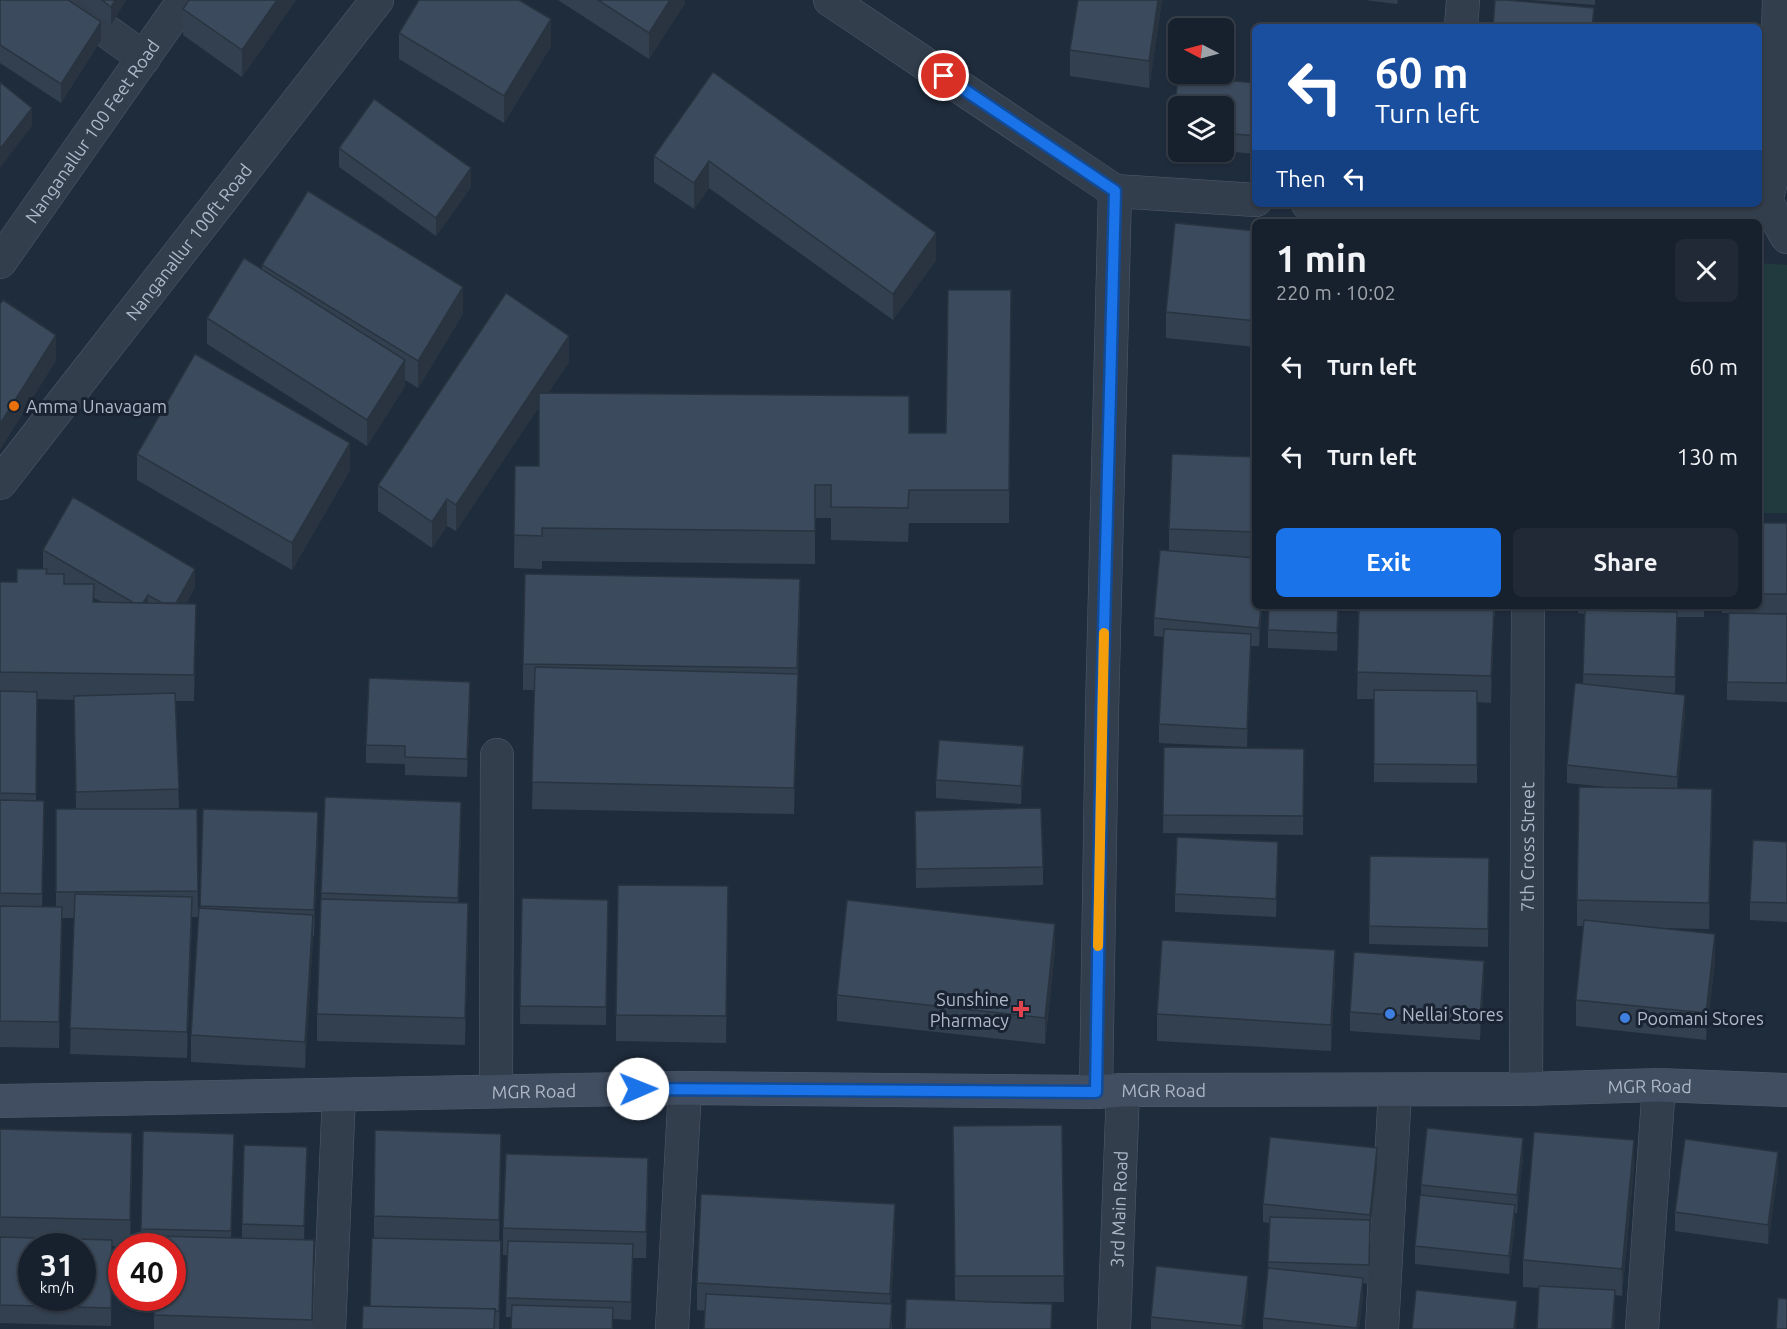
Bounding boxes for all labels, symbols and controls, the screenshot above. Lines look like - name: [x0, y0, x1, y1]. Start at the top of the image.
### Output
- north arrow: [1168, 18, 1234, 84]
- map controls: [1168, 18, 1234, 162]
- street label: Nanganallur 100 Feet Road: [21, 36, 163, 226]
- icon: left: [1276, 48, 1354, 126]
- text: 60 m: [1375, 49, 1469, 96]
- pin: [918, 50, 969, 101]
- icon: arrive: [927, 59, 960, 92]
- button: layers: [1168, 96, 1234, 162]
- text: Turn left: [1375, 98, 1479, 128]
- street label: Nanganallur 100ft Road: [121, 160, 255, 324]
- icon: left: [1338, 162, 1371, 195]
- text: Then: [1276, 166, 1326, 191]
- text: 1 min: [1276, 238, 1367, 279]
- button: close: [1675, 239, 1738, 302]
- text: 220 m · 10:02: [1276, 281, 1396, 304]
- icon: left: [1276, 350, 1309, 383]
- text: Turn left: [1327, 354, 1417, 379]
- text: 60 m: [1689, 354, 1738, 379]
- place label: Amma Unavagam: [26, 396, 167, 416]
- marker: Amma Unavagam: [7, 399, 21, 413]
- icon: left: [1276, 440, 1309, 473]
- text: Turn left: [1327, 444, 1417, 469]
- text: 130 m: [1677, 444, 1738, 469]
- button: Exit: [1276, 528, 1501, 597]
- button: Share: [1513, 528, 1738, 597]
- street label: 7th Cross Street: [1517, 782, 1537, 912]
- place label: Sunshine Pharmacy: [930, 989, 1009, 1030]
- marker: Sunshine Pharmacy: [1014, 1002, 1028, 1016]
- place label: Nellai Stores: [1402, 1004, 1504, 1024]
- marker: Nellai Stores: [1383, 1007, 1397, 1021]
- place label: Poomani Stores: [1637, 1008, 1764, 1028]
- marker: Poomani Stores: [1618, 1011, 1632, 1025]
- position arrow: [606, 1057, 670, 1121]
- street label: MGR Road: [1607, 1075, 1692, 1097]
- street label: MGR Road: [491, 1080, 576, 1102]
- street label: MGR Road: [1122, 1080, 1206, 1100]
- street label: 3rd Main Road: [1106, 1150, 1131, 1268]
- speed limit sign: 40: [108, 1233, 186, 1311]
- text: 31: [40, 1248, 74, 1282]
- text: km/h: [40, 1279, 74, 1296]

